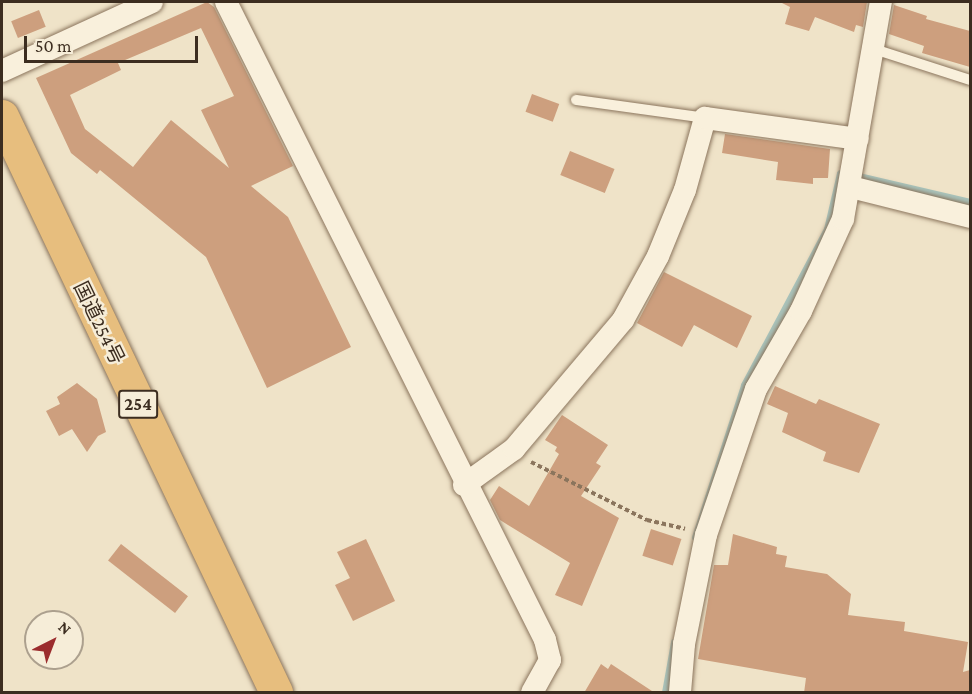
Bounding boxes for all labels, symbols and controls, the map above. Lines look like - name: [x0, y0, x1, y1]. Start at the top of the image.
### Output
- scale bar: [27, 24, 201, 62]
- text: 50 m: [35, 36, 72, 56]
- street label: 国道254号: [69, 278, 129, 368]
- road number: 254: [117, 389, 159, 419]
- north arrow: [24, 610, 84, 670]
- text: N: [55, 618, 75, 638]

